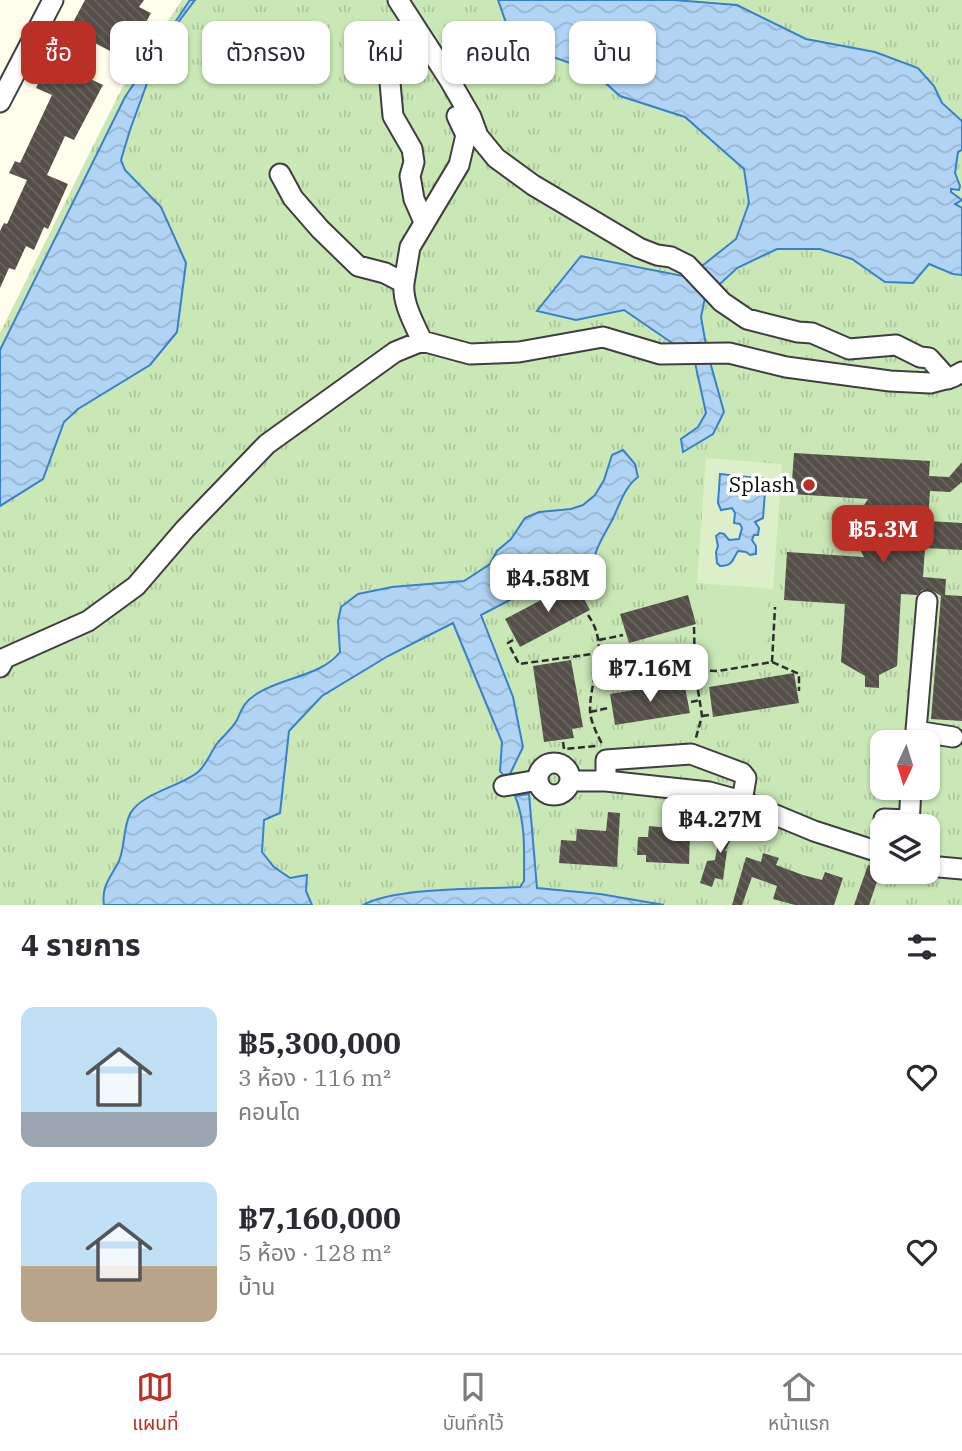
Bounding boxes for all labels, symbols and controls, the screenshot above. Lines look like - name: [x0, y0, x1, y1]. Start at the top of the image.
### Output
- chip: ซื้อ: [21, 21, 96, 84]
- chip: เช่า: [110, 21, 188, 84]
- chip: ตัวกรอง: [202, 21, 330, 84]
- chip: ใหม่: [344, 21, 428, 84]
- chip: คอนโด: [442, 21, 555, 84]
- chip: บ้าน: [569, 21, 656, 84]
- place label: Splash: [729, 470, 795, 498]
- marker: Splash: [801, 477, 817, 493]
- pin: ฿5.3M: [834, 505, 932, 565]
- text: ฿5.3M: [848, 513, 918, 543]
- pin: ฿4.58M: [491, 554, 605, 614]
- text: ฿4.58M: [506, 562, 590, 592]
- pin: ฿7.16M: [593, 644, 707, 704]
- text: ฿7.16M: [608, 652, 692, 682]
- north arrow: [870, 730, 940, 800]
- map controls: [870, 730, 940, 884]
- pin: ฿4.27M: [663, 796, 777, 855]
- text: ฿4.27M: [678, 803, 762, 833]
- button: layers: [870, 814, 940, 884]
- text: 4 รายการ: [21, 925, 141, 964]
- icon: filters: [903, 928, 941, 966]
- text: ฿5,300,000: [238, 1023, 401, 1062]
- icon: home: [77, 1035, 161, 1119]
- icon: heart: [903, 1058, 941, 1096]
- text: 3 ห้อง · 116 m²: [238, 1062, 391, 1092]
- text: คอนโด: [238, 1096, 300, 1126]
- text: ฿7,160,000: [238, 1198, 401, 1237]
- icon: home: [77, 1210, 161, 1294]
- icon: heart: [903, 1233, 941, 1271]
- text: 5 ห้อง · 128 m²: [238, 1237, 391, 1267]
- text: บ้าน: [238, 1271, 275, 1301]
- tab: แผนที่: [132, 1368, 178, 1439]
- tab: บันทึกไว้: [443, 1368, 504, 1439]
- tab: หน้าแรก: [768, 1368, 830, 1439]

